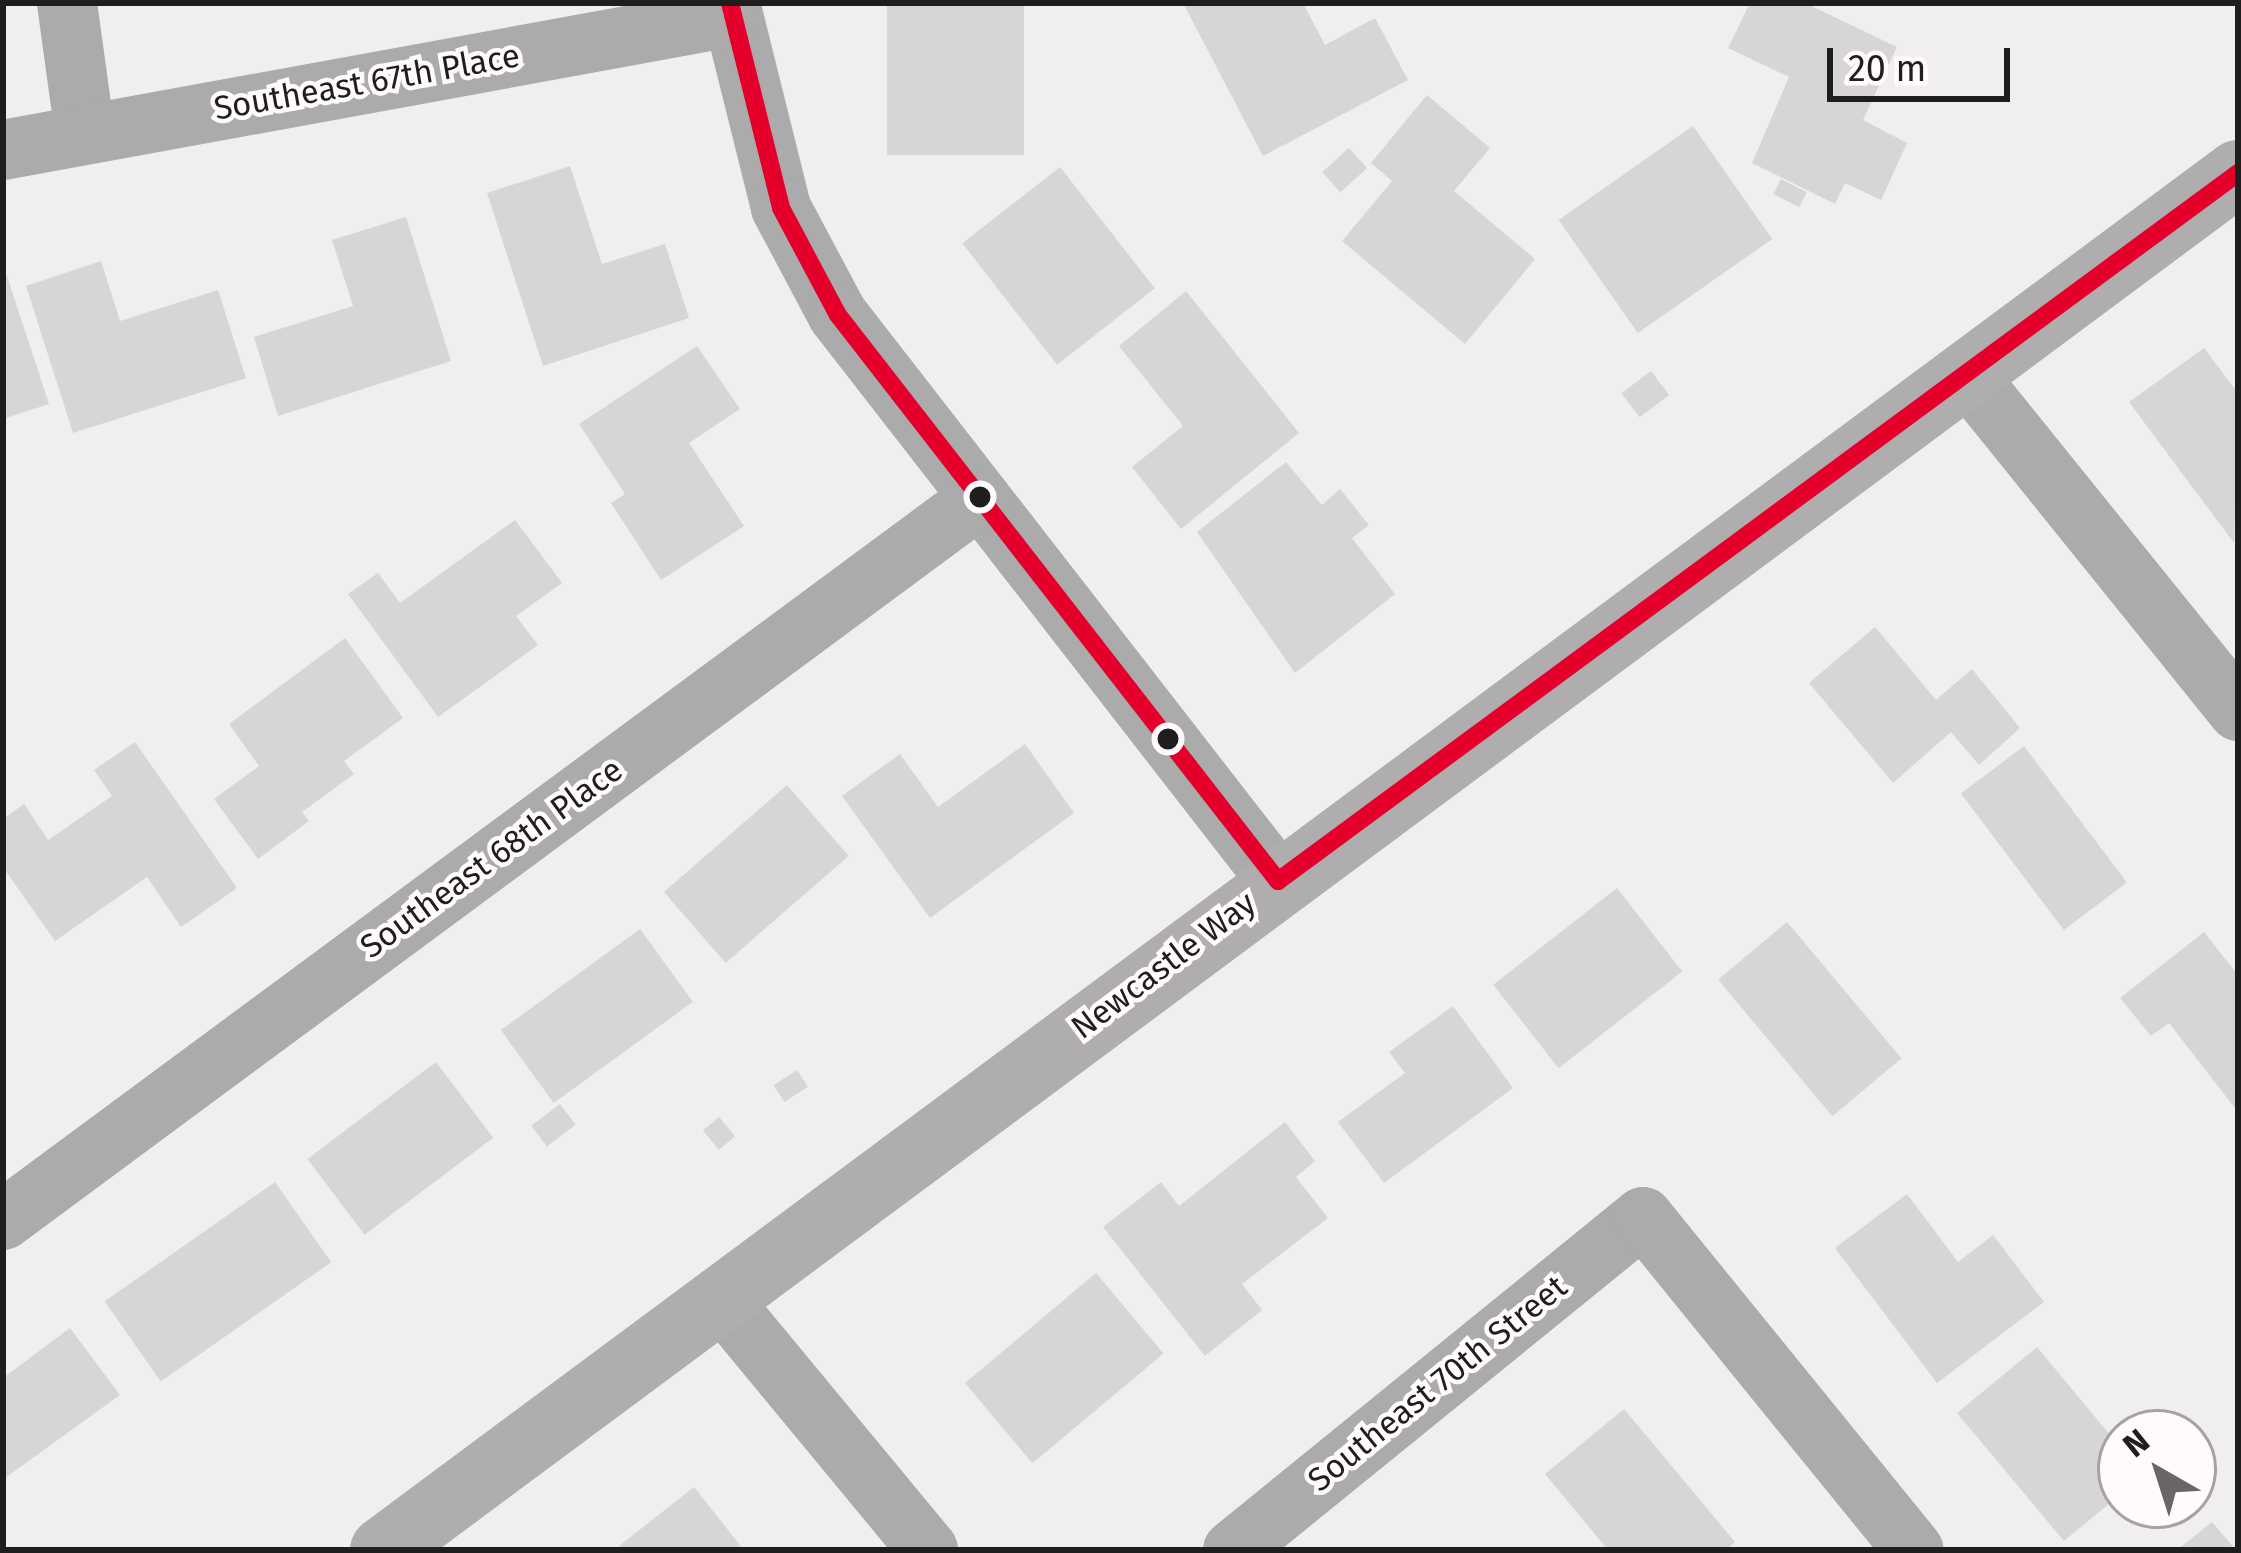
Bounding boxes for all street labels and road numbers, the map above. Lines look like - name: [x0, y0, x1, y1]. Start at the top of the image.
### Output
- street label: Southeast 67th Place: [211, 37, 523, 129]
- street label: Southeast 68th Place: [353, 751, 631, 967]
- street label: Newcastle Way: [1064, 884, 1264, 1048]
- street label: Southeast 70th Street: [1301, 1268, 1575, 1500]

